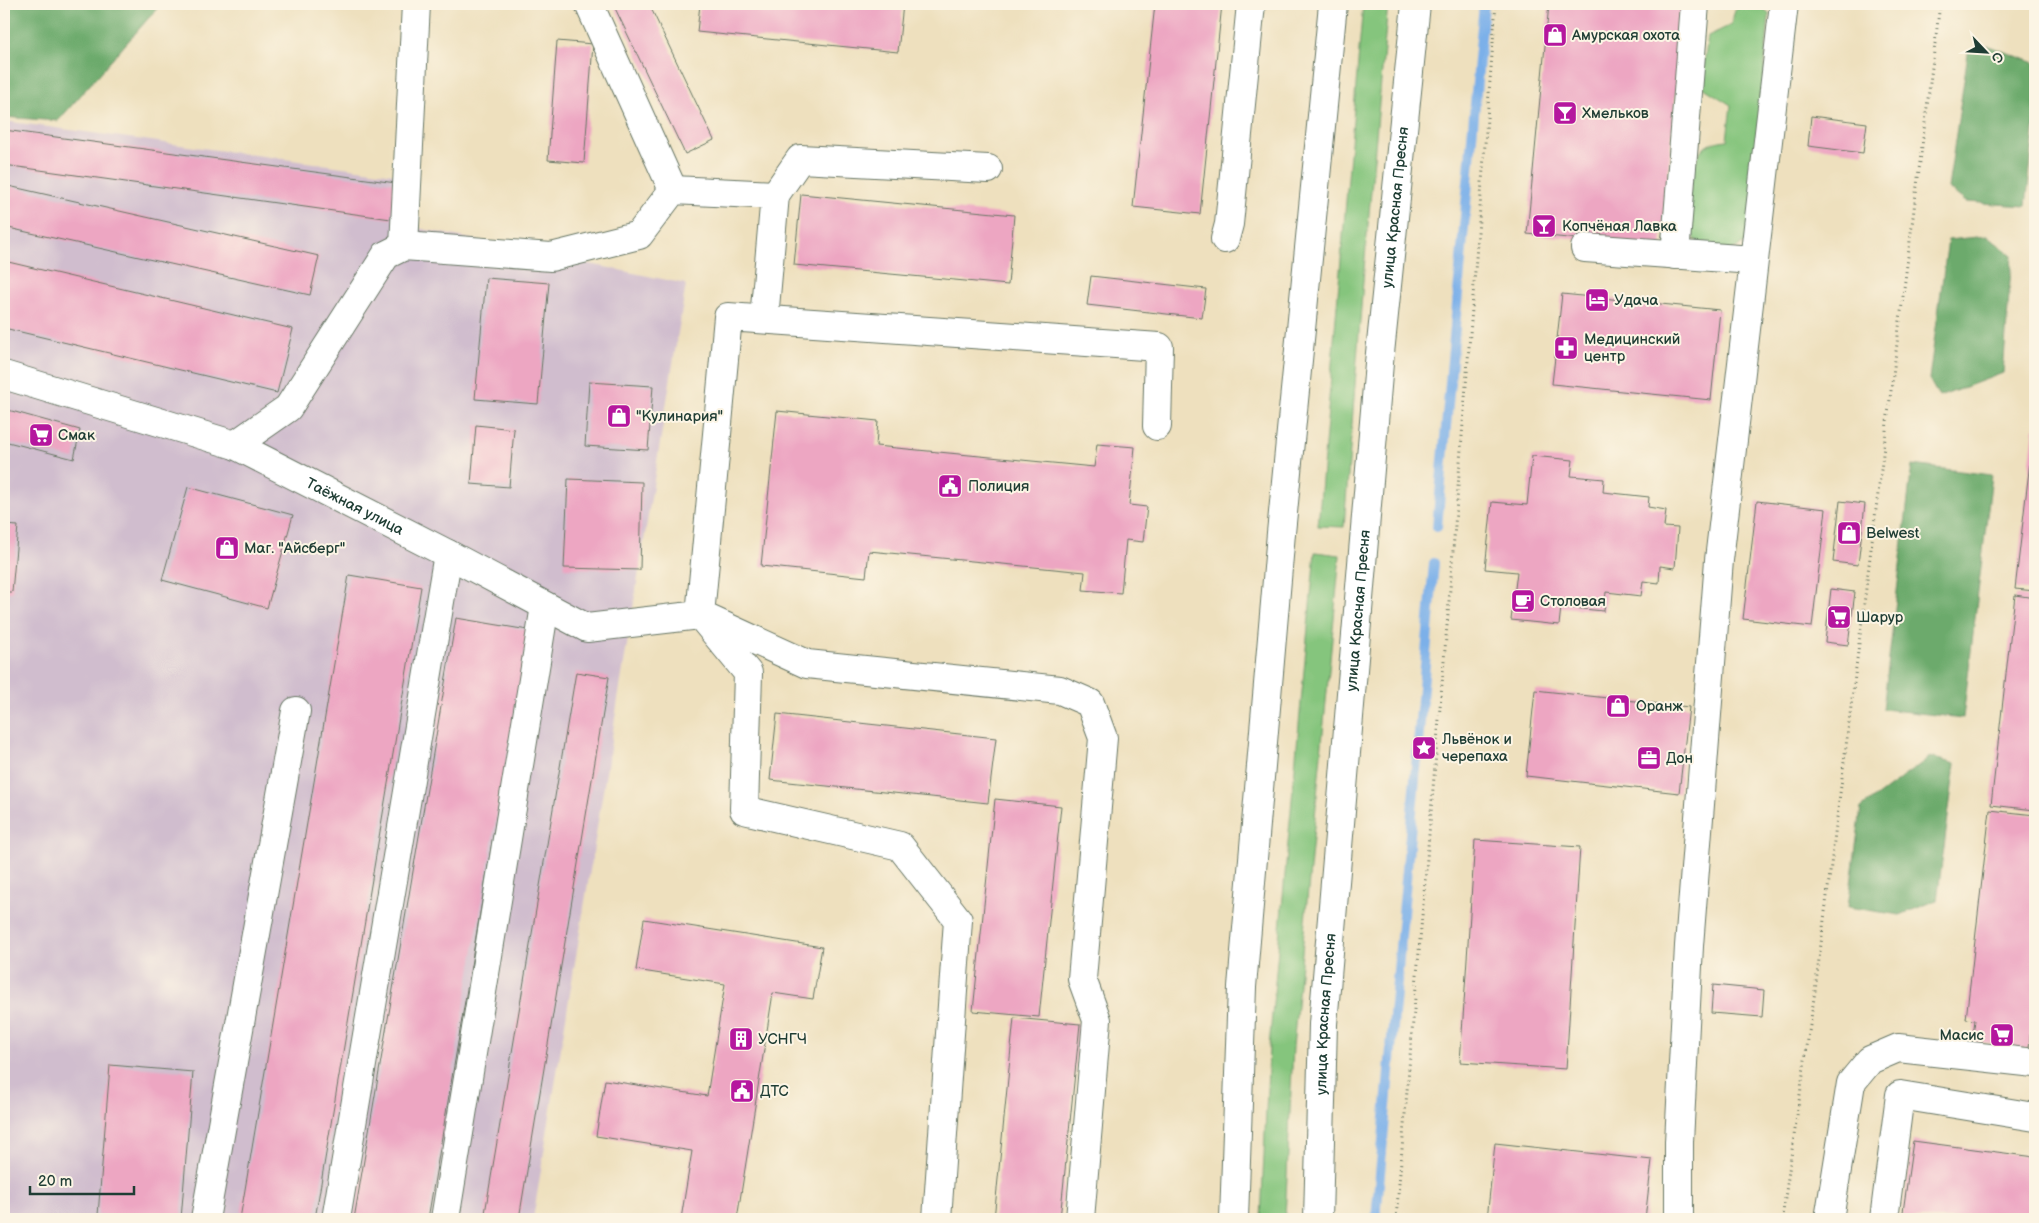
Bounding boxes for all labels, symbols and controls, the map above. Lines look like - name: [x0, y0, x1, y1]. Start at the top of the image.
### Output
- shop icon: Амурская охота: [1542, 22, 1568, 48]
- place label: Амурская охота: [1571, 26, 1680, 45]
- north arrow: [1962, 28, 2012, 78]
- text: С: [1987, 49, 2007, 66]
- bar icon: Хмельков: [1552, 100, 1578, 126]
- place label: Хмельков: [1582, 104, 1649, 123]
- street label: улица Красная Пресня: [1378, 126, 1413, 289]
- bar icon: Копчёная Лавка: [1531, 213, 1557, 239]
- place label: Копчёная Лавка: [1562, 217, 1677, 236]
- hotel icon: Удача: [1584, 287, 1610, 313]
- place label: Удача: [1614, 291, 1659, 310]
- place label: Медицинский центр: [1584, 330, 1680, 366]
- pharmacy icon: Медицинский центр: [1553, 335, 1579, 361]
- shop icon: "Кулинария": [606, 403, 632, 429]
- place label: "Кулинария": [636, 407, 723, 426]
- supermarket icon: Смак: [28, 422, 54, 448]
- place label: Смак: [58, 426, 95, 445]
- public building icon: Полиция: [937, 473, 963, 499]
- street label: Таёжная улица: [302, 474, 407, 540]
- place label: Полиция: [968, 477, 1029, 496]
- shop icon: Belwest: [1836, 520, 1862, 546]
- place label: Belwest: [1866, 524, 1920, 543]
- street label: улица Красная Пресня: [1342, 529, 1375, 692]
- shop icon: Маг. "Айсберг": [214, 535, 240, 561]
- place label: Маг. "Айсберг": [244, 539, 345, 558]
- cafe icon: Столовая: [1510, 588, 1536, 614]
- place label: Столовая: [1540, 592, 1606, 611]
- supermarket icon: Шарур: [1826, 604, 1852, 630]
- place label: Шарур: [1856, 608, 1904, 627]
- shop icon: Оранж: [1605, 693, 1631, 719]
- place label: Оранж: [1636, 697, 1684, 716]
- place label: Львёнок и черепаха: [1441, 730, 1512, 766]
- place icon: Львёнок и черепаха: [1411, 735, 1437, 761]
- office icon: Дон: [1636, 745, 1662, 771]
- place label: Дон: [1666, 749, 1693, 768]
- street label: улица Красная Пресня: [1312, 933, 1341, 1095]
- supermarket icon: Масис: [1989, 1022, 2015, 1048]
- building icon: УСНГЧ: [728, 1026, 754, 1052]
- place label: Масис: [1939, 1026, 1985, 1045]
- place label: УСНГЧ: [758, 1030, 807, 1049]
- public building icon: ДТС: [729, 1078, 755, 1104]
- place label: ДТС: [760, 1082, 789, 1101]
- scale bar: [30, 1163, 134, 1195]
- text: 20 m: [38, 1172, 72, 1191]

